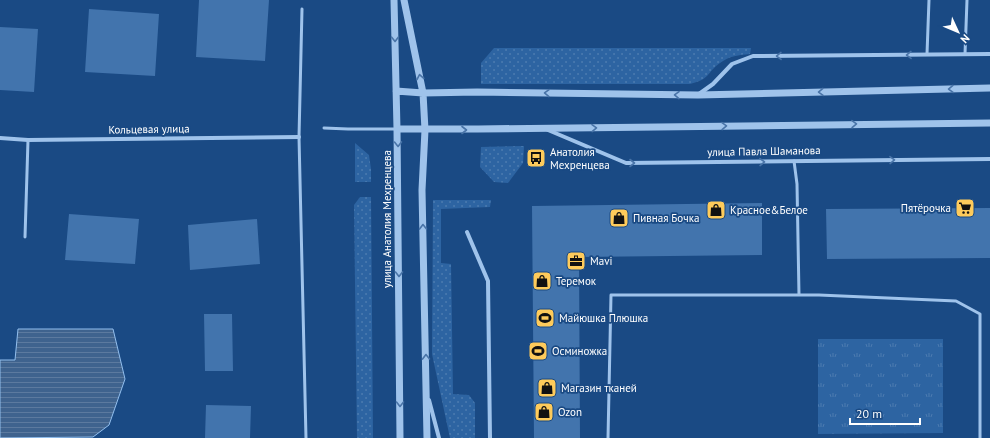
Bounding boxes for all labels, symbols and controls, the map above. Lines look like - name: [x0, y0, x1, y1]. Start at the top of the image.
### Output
- north arrow: [938, 12, 978, 52]
- text: N: [958, 31, 973, 46]
- one-way arrow: [390, 36, 399, 42]
- one-way arrow: [906, 51, 912, 59]
- one-way arrow: [776, 52, 782, 60]
- one-way arrow: [416, 74, 425, 80]
- one-way arrow: [948, 84, 954, 93]
- one-way arrow: [818, 88, 824, 96]
- one-way arrow: [544, 89, 550, 97]
- one-way arrow: [674, 91, 680, 99]
- one-way arrow: [851, 120, 857, 128]
- street label: Кольцевая улица: [108, 121, 190, 137]
- one-way arrow: [721, 122, 727, 130]
- one-way arrow: [591, 124, 597, 132]
- one-way arrow: [461, 125, 467, 134]
- one-way arrow: [393, 141, 402, 147]
- street label: улица Павла Шаманова: [707, 143, 821, 159]
- place label: Анатолия Мехренцева: [550, 145, 610, 172]
- bus stop icon: Анатолия Мехренцева: [525, 147, 547, 169]
- street label: улица Анатолия Мехренцева: [380, 150, 394, 288]
- one-way arrow: [889, 156, 895, 164]
- one-way arrow: [759, 157, 765, 166]
- one-way arrow: [629, 159, 635, 167]
- supermarket icon: Пятёрочка: [954, 197, 976, 219]
- shop icon: Красное&Белое: [705, 199, 727, 221]
- place label: Пятёрочка: [901, 201, 951, 215]
- place label: Красное&Белое: [730, 203, 808, 217]
- shop icon: Пивная Бочка: [608, 207, 630, 229]
- place label: Пивная Бочка: [633, 211, 699, 225]
- one-way arrow: [419, 224, 427, 230]
- office icon: Mavi: [565, 250, 587, 272]
- place label: Mavi: [590, 254, 612, 268]
- shop icon: Теремок: [531, 270, 553, 292]
- one-way arrow: [395, 271, 403, 277]
- place label: Теремок: [556, 274, 597, 288]
- sports icon: Майюшка Плюшка: [534, 307, 556, 329]
- place label: Майюшка Плюшка: [559, 311, 648, 325]
- sports icon: Осминожка: [527, 340, 549, 362]
- place label: Осминожка: [552, 344, 607, 358]
- one-way arrow: [422, 354, 430, 360]
- shop icon: Магазин тканей: [536, 377, 558, 399]
- place label: Магазин тканей: [561, 381, 637, 395]
- scale bar: [850, 400, 920, 426]
- one-way arrow: [396, 401, 404, 407]
- shop icon: Ozon: [533, 401, 555, 423]
- place label: Ozon: [558, 405, 582, 419]
- text: 20 m: [856, 406, 882, 421]

